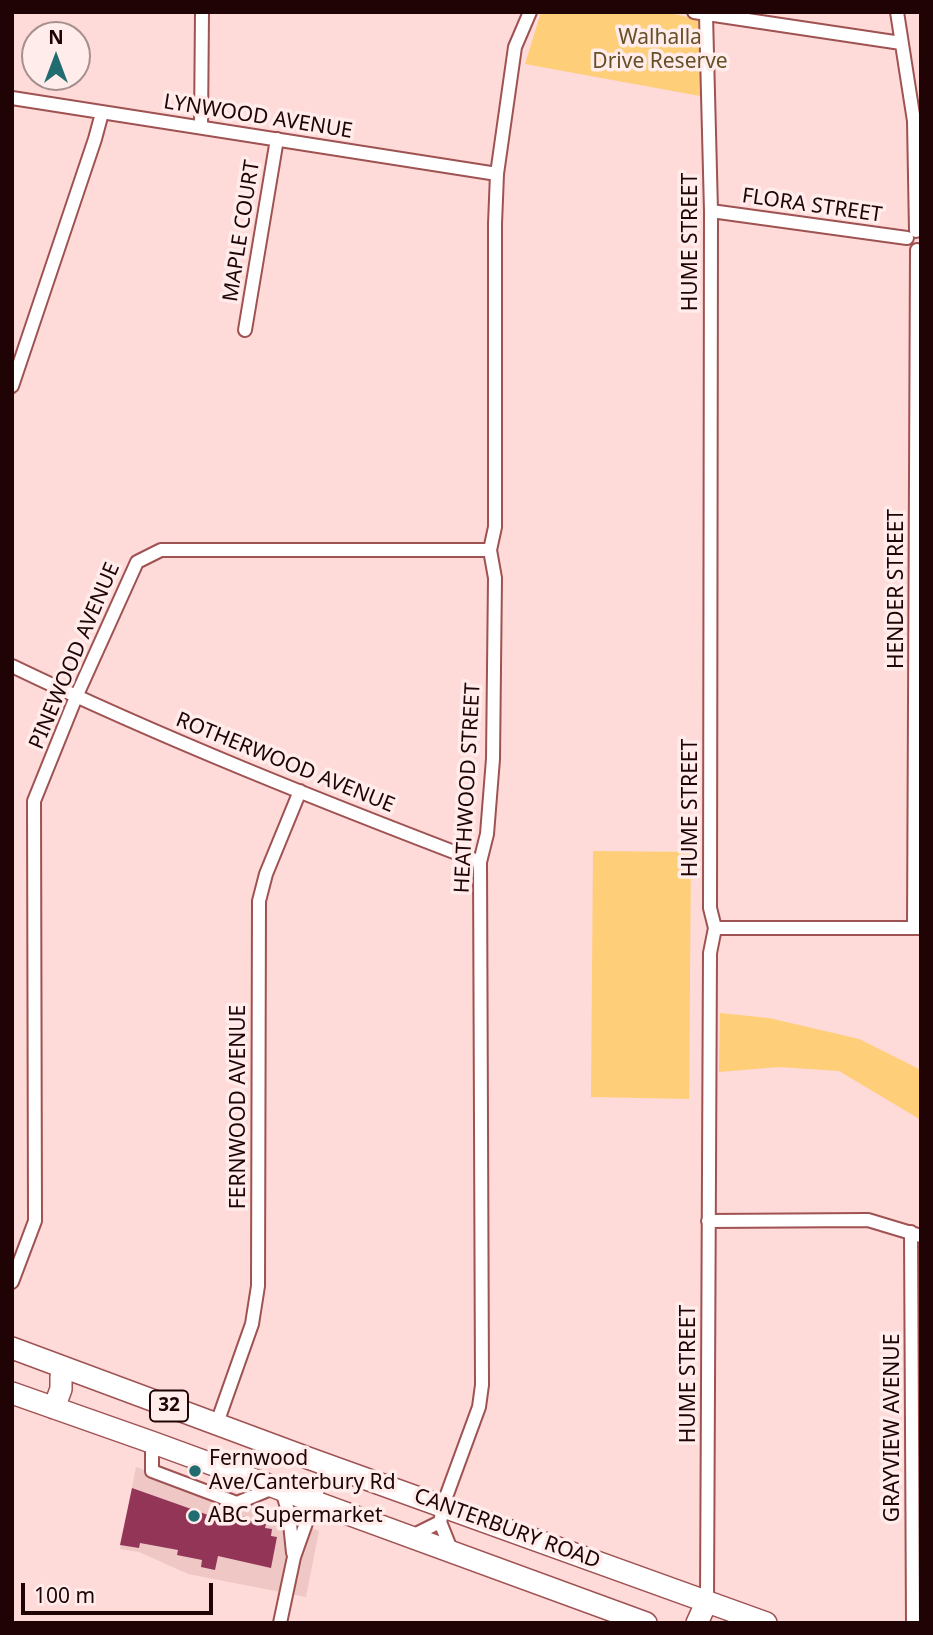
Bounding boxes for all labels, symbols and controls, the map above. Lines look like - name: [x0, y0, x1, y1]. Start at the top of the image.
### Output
- north arrow: [21, 21, 91, 91]
- text: N: [48, 24, 64, 50]
- park label: Walhalla Drive Reserve: [592, 25, 728, 75]
- street label: LYNWOOD AVENUE: [162, 90, 354, 144]
- street label: MAPLE COURT: [218, 159, 266, 303]
- street label: HUME STREET: [678, 173, 704, 311]
- street label: FLORA STREET: [740, 184, 884, 228]
- street label: HENDER STREET: [884, 509, 910, 669]
- street label: PINEWOOD AVENUE: [24, 559, 126, 753]
- street label: HEATHWOOD STREET: [450, 682, 486, 894]
- street label: ROTHERWOOD AVENUE: [172, 708, 398, 818]
- street label: HUME STREET: [678, 739, 704, 877]
- street label: FERNWOOD AVENUE: [226, 1005, 252, 1209]
- street label: HUME STREET: [676, 1305, 702, 1443]
- street label: GRAYVIEW AVENUE: [880, 1334, 906, 1522]
- road number: 32: [150, 1390, 188, 1422]
- place label: Fernwood Ave/Canterbury Rd: [209, 1446, 396, 1496]
- marker: Fernwood Ave/Canterbury Rd: [187, 1463, 203, 1479]
- street label: CANTERBURY ROAD: [410, 1484, 604, 1574]
- place label: ABC Supermarket: [208, 1503, 382, 1529]
- marker: ABC Supermarket: [186, 1508, 202, 1524]
- scale bar: [24, 1568, 217, 1612]
- text: 100 m: [34, 1581, 95, 1609]

